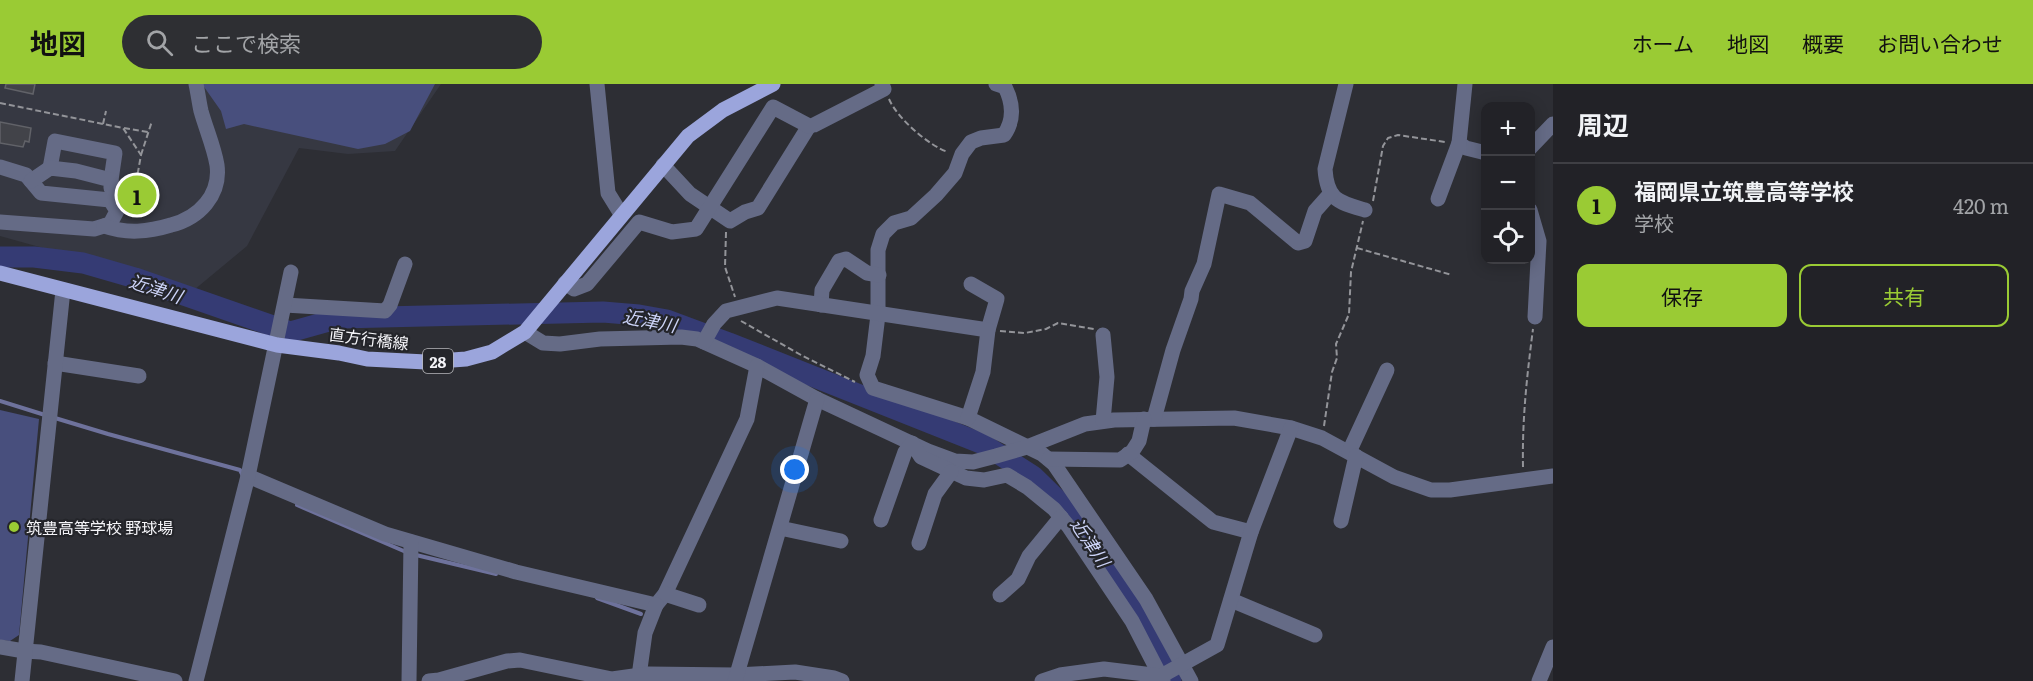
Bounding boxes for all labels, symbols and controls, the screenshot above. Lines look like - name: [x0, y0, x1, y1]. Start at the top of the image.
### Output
- search box: [122, 15, 542, 69]
- text: 地図: [30, 21, 86, 63]
- icon: search: [143, 26, 176, 59]
- text: ここで検索: [191, 26, 301, 59]
- text: ホーム: [1632, 27, 1694, 58]
- text: 地図: [1727, 27, 1769, 58]
- text: 概要: [1802, 27, 1844, 58]
- text: お問い合わせ: [1877, 27, 2003, 58]
- map controls: [1481, 102, 1535, 264]
- button: +: [1481, 102, 1535, 156]
- text: 周辺: [1577, 104, 1629, 143]
- button: −: [1481, 156, 1535, 210]
- pin: 1: [118, 172, 156, 218]
- text: 福岡県立筑豊高等学校: [1634, 174, 1854, 207]
- text: 1: [1592, 190, 1601, 220]
- text: 420 m: [1953, 190, 2009, 220]
- text: 学校: [1634, 207, 1674, 237]
- button: locate: [1481, 210, 1535, 264]
- button: 保存: [1577, 264, 1787, 327]
- button: 共有: [1799, 264, 2009, 327]
- water label: 近津川: [126, 267, 188, 310]
- water label: 近津川: [621, 302, 681, 339]
- street label: 直方行橋線: [328, 321, 410, 355]
- road number: 28: [423, 349, 453, 373]
- your location: [780, 455, 809, 484]
- water label: 近津川: [1065, 512, 1118, 574]
- place label: 筑豊高等学校 野球場: [26, 515, 173, 539]
- marker: 筑豊高等学校 野球場: [7, 520, 21, 534]

